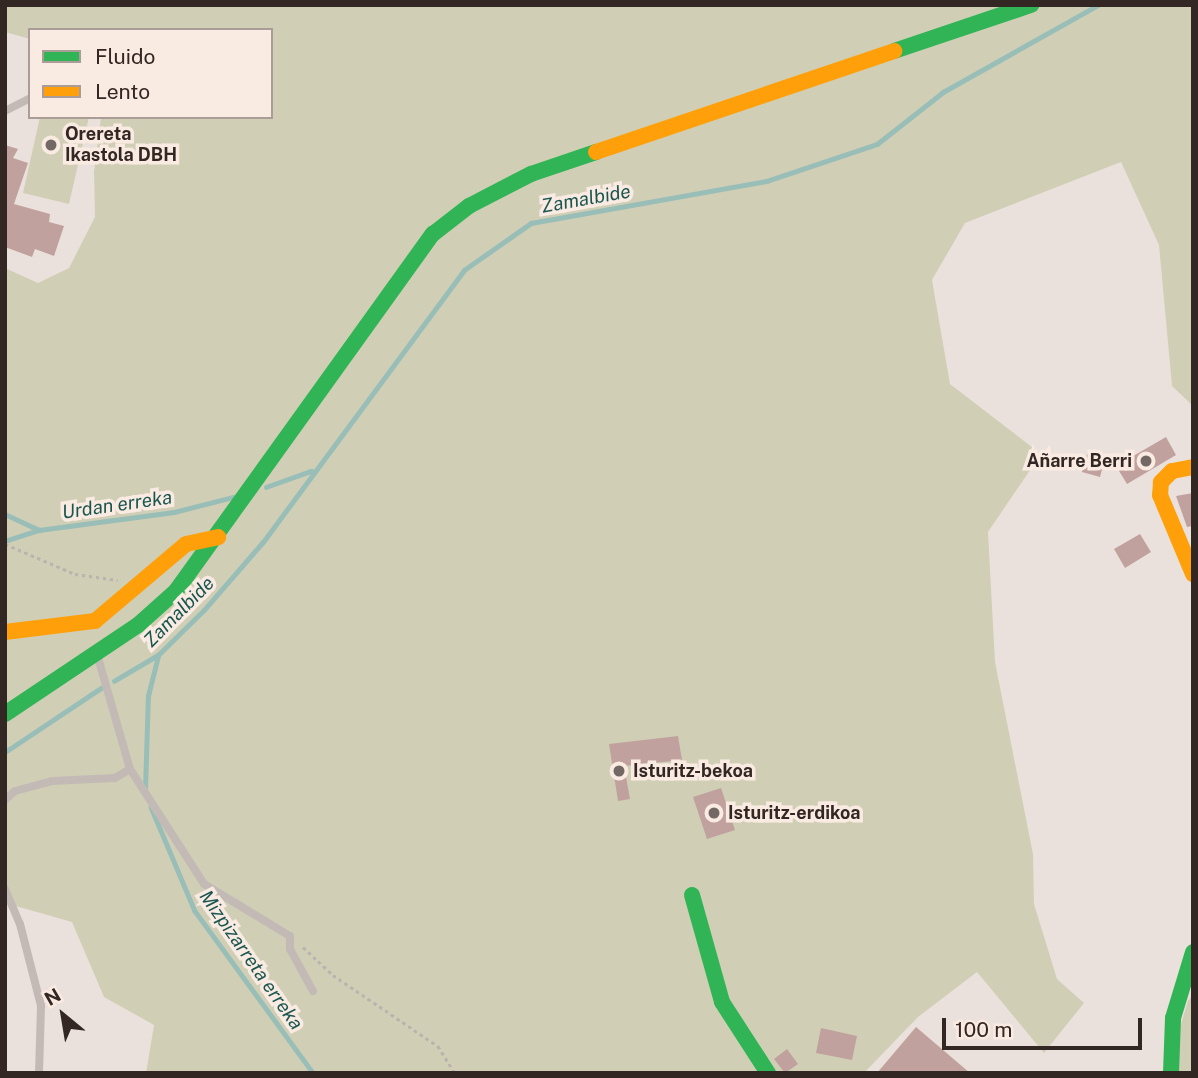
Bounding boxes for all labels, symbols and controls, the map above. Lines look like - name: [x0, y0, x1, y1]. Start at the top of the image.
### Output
- legend: [28, 28, 273, 119]
- text: Fluido: [95, 44, 155, 69]
- text: Lento: [95, 79, 150, 104]
- place label: Orereta Ikastola DBH: [65, 124, 177, 166]
- marker: Orereta Ikastola DBH: [43, 137, 59, 153]
- water label: Zamalbide: [540, 180, 632, 218]
- place label: Añarre Berri: [1026, 450, 1132, 472]
- marker: Añarre Berri: [1138, 453, 1154, 469]
- water label: Urdan erreka: [60, 486, 174, 524]
- water label: Zamalbide: [139, 572, 219, 652]
- place label: Isturitz-bekoa: [633, 760, 753, 782]
- marker: Isturitz-bekoa: [611, 763, 627, 779]
- place label: Isturitz-erdikoa: [728, 802, 860, 824]
- marker: Isturitz-erdikoa: [706, 805, 722, 821]
- water label: Mizpizarreta erreka: [194, 886, 308, 1034]
- north arrow: [28, 980, 98, 1050]
- text: N: [41, 984, 64, 1010]
- scale bar: [946, 1004, 1146, 1048]
- text: 100 m: [955, 1017, 1012, 1042]

